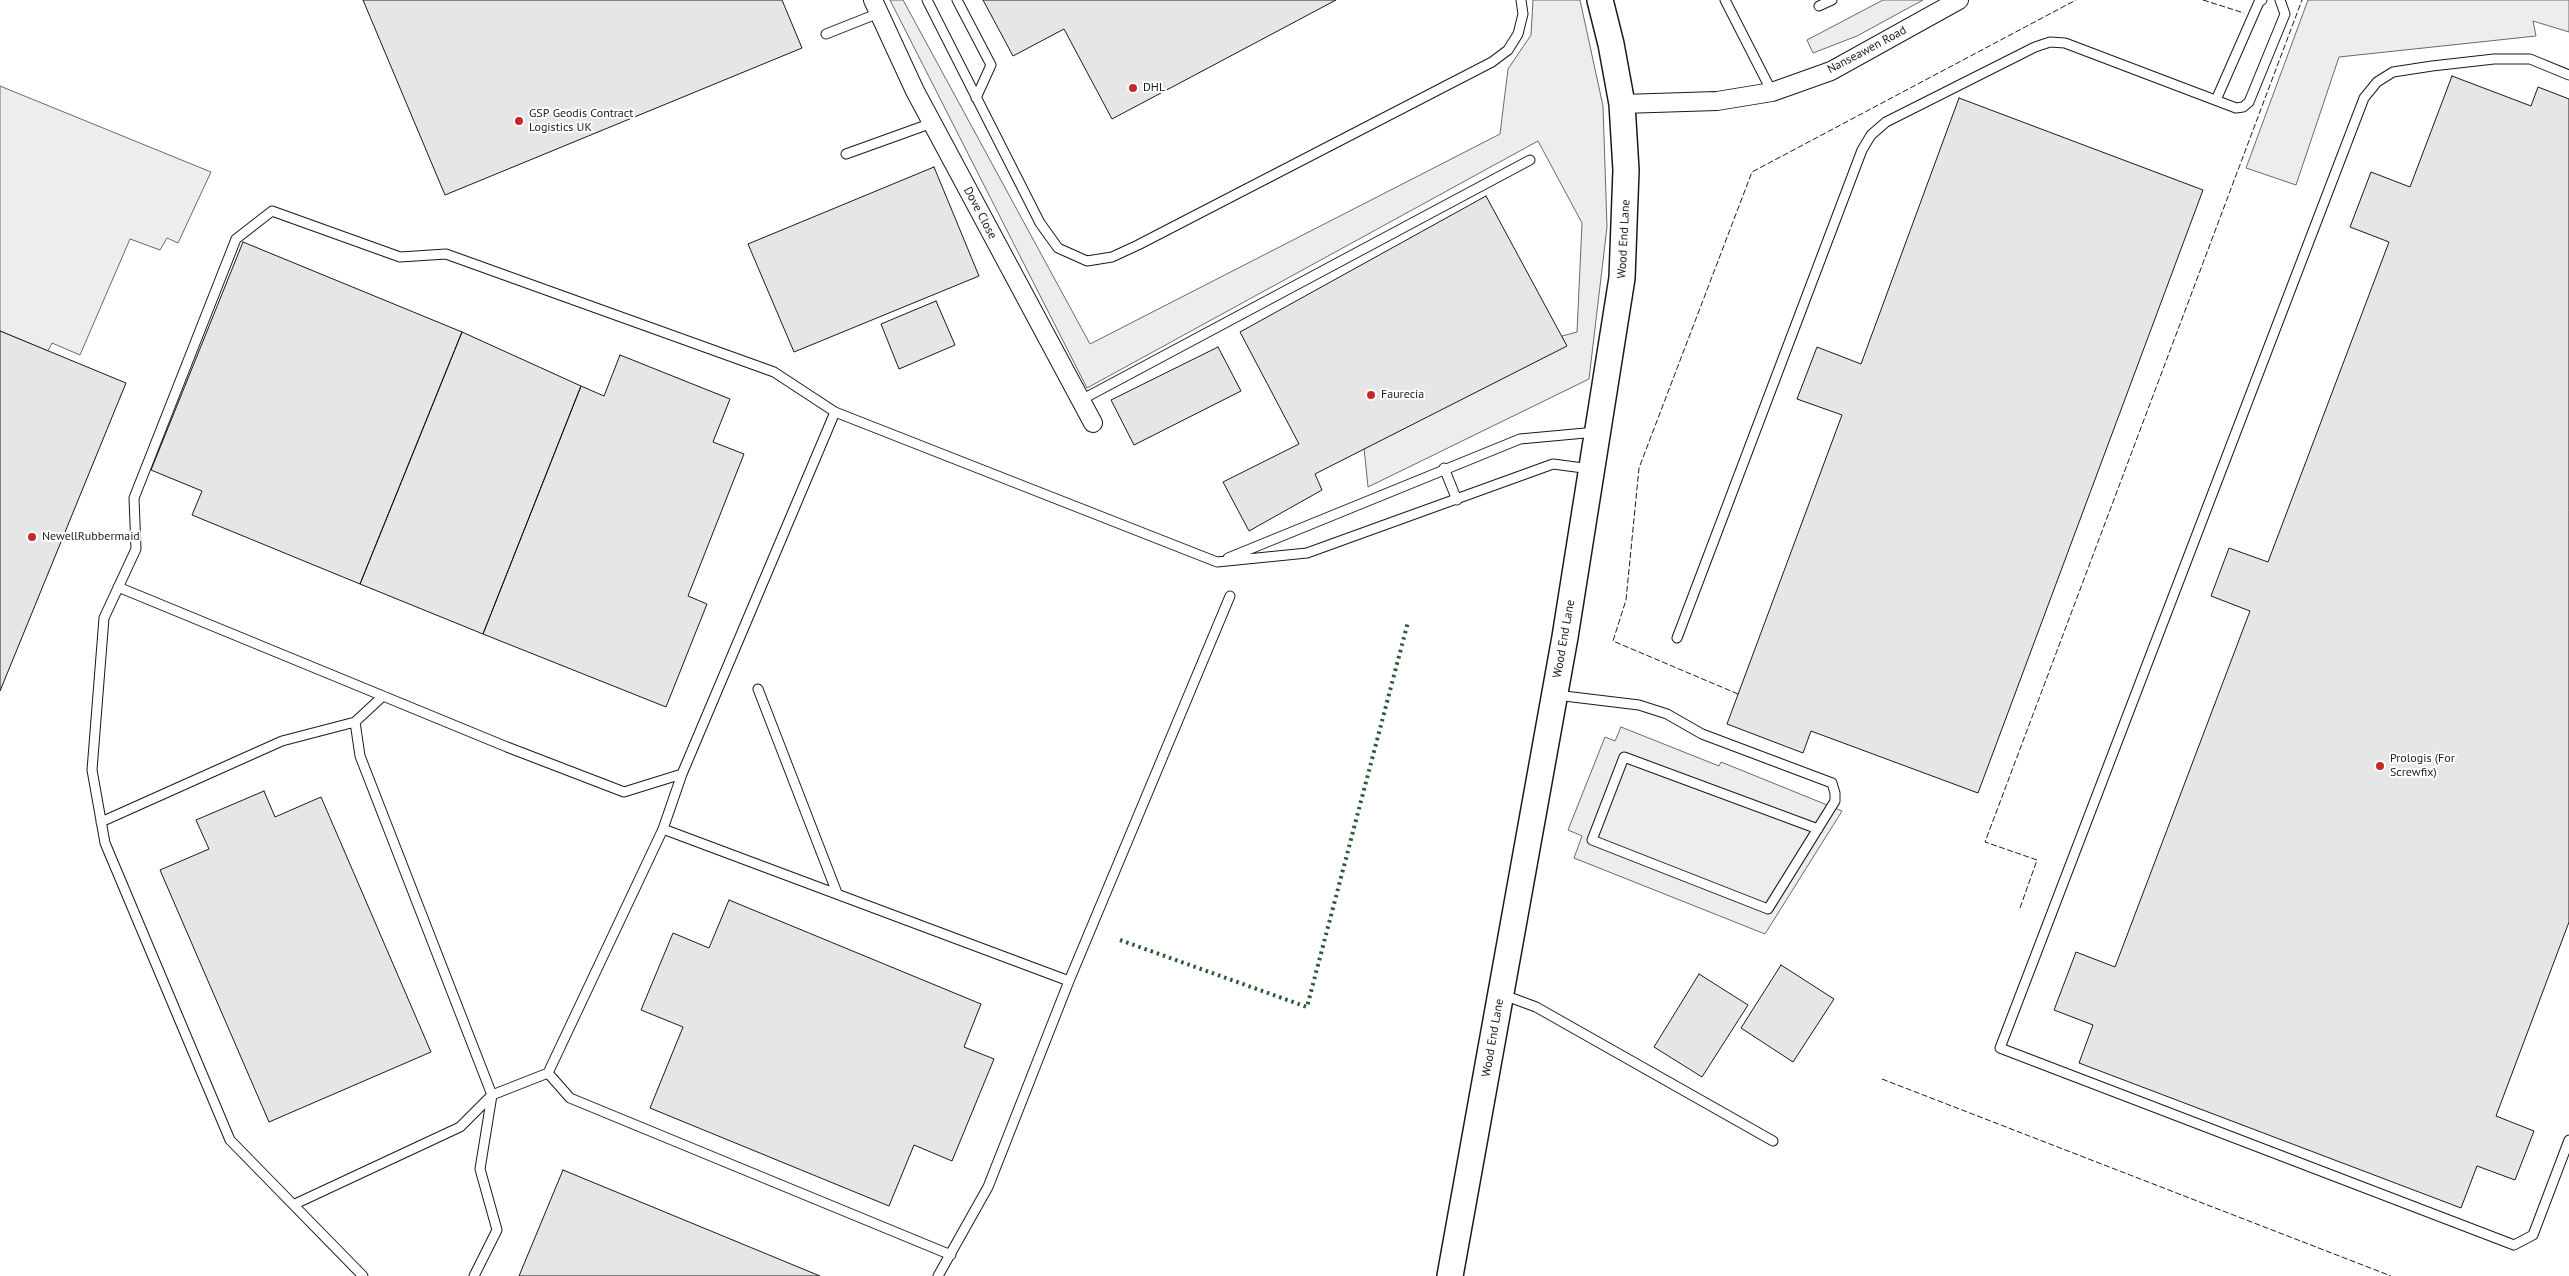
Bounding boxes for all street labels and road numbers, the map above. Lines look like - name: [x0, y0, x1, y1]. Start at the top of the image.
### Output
- street label: Nanseawen Road: [1825, 23, 1909, 77]
- street label: Dove Close: [960, 184, 1000, 242]
- street label: Wood End Lane: [1615, 199, 1633, 279]
- street label: Wood End Lane: [1550, 599, 1578, 679]
- street label: Wood End Lane: [1479, 998, 1507, 1078]

